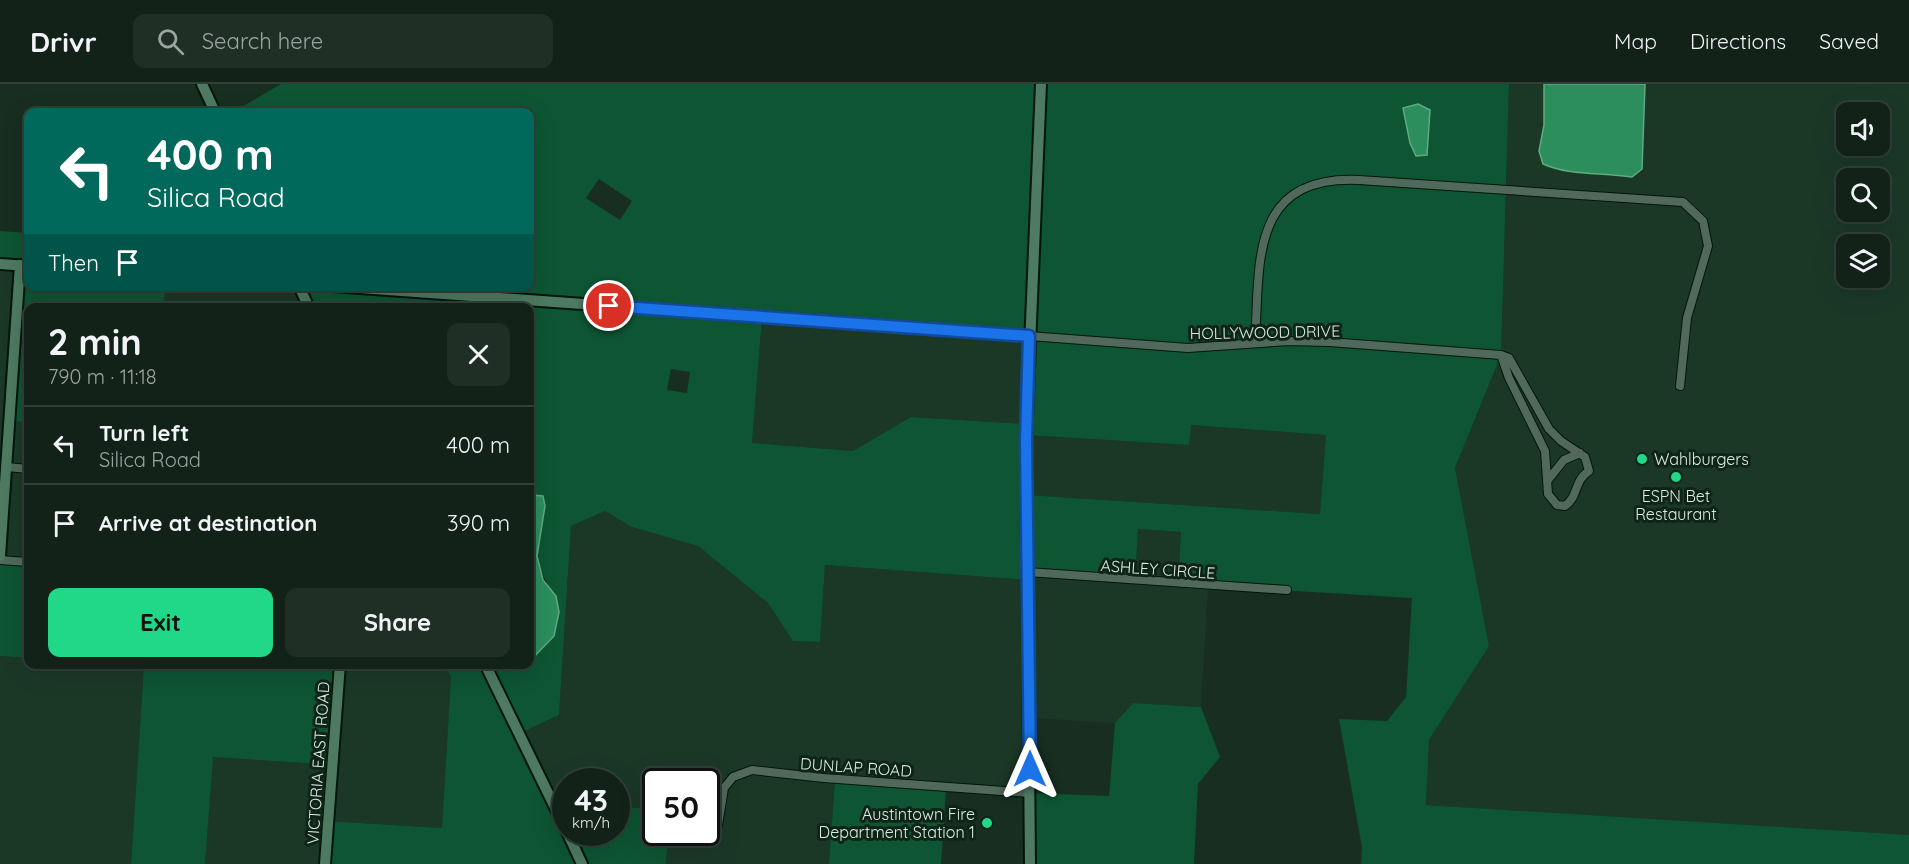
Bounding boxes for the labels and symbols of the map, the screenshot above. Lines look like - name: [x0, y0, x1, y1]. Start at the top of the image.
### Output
- pin: [583, 280, 634, 331]
- street label: HOLLYWOOD DRIVE: [1190, 321, 1340, 343]
- place label: Wahlburgers: [1654, 449, 1749, 469]
- marker: Wahlburgers: [1635, 452, 1649, 466]
- marker: ESPN Bet Restaurant: [1669, 470, 1683, 484]
- place label: ESPN Bet Restaurant: [1635, 486, 1717, 524]
- street label: ASHLEY CIRCLE: [1100, 555, 1216, 583]
- street label: VICTORIA EAST ROAD: [302, 681, 334, 845]
- position arrow: [998, 737, 1062, 801]
- street label: DUNLAP ROAD: [799, 753, 913, 781]
- speed limit sign: 50: [642, 768, 720, 846]
- place label: Austintown Fire Department Station 1: [819, 804, 975, 842]
- marker: Austintown Fire Department Station 1: [980, 816, 994, 830]

